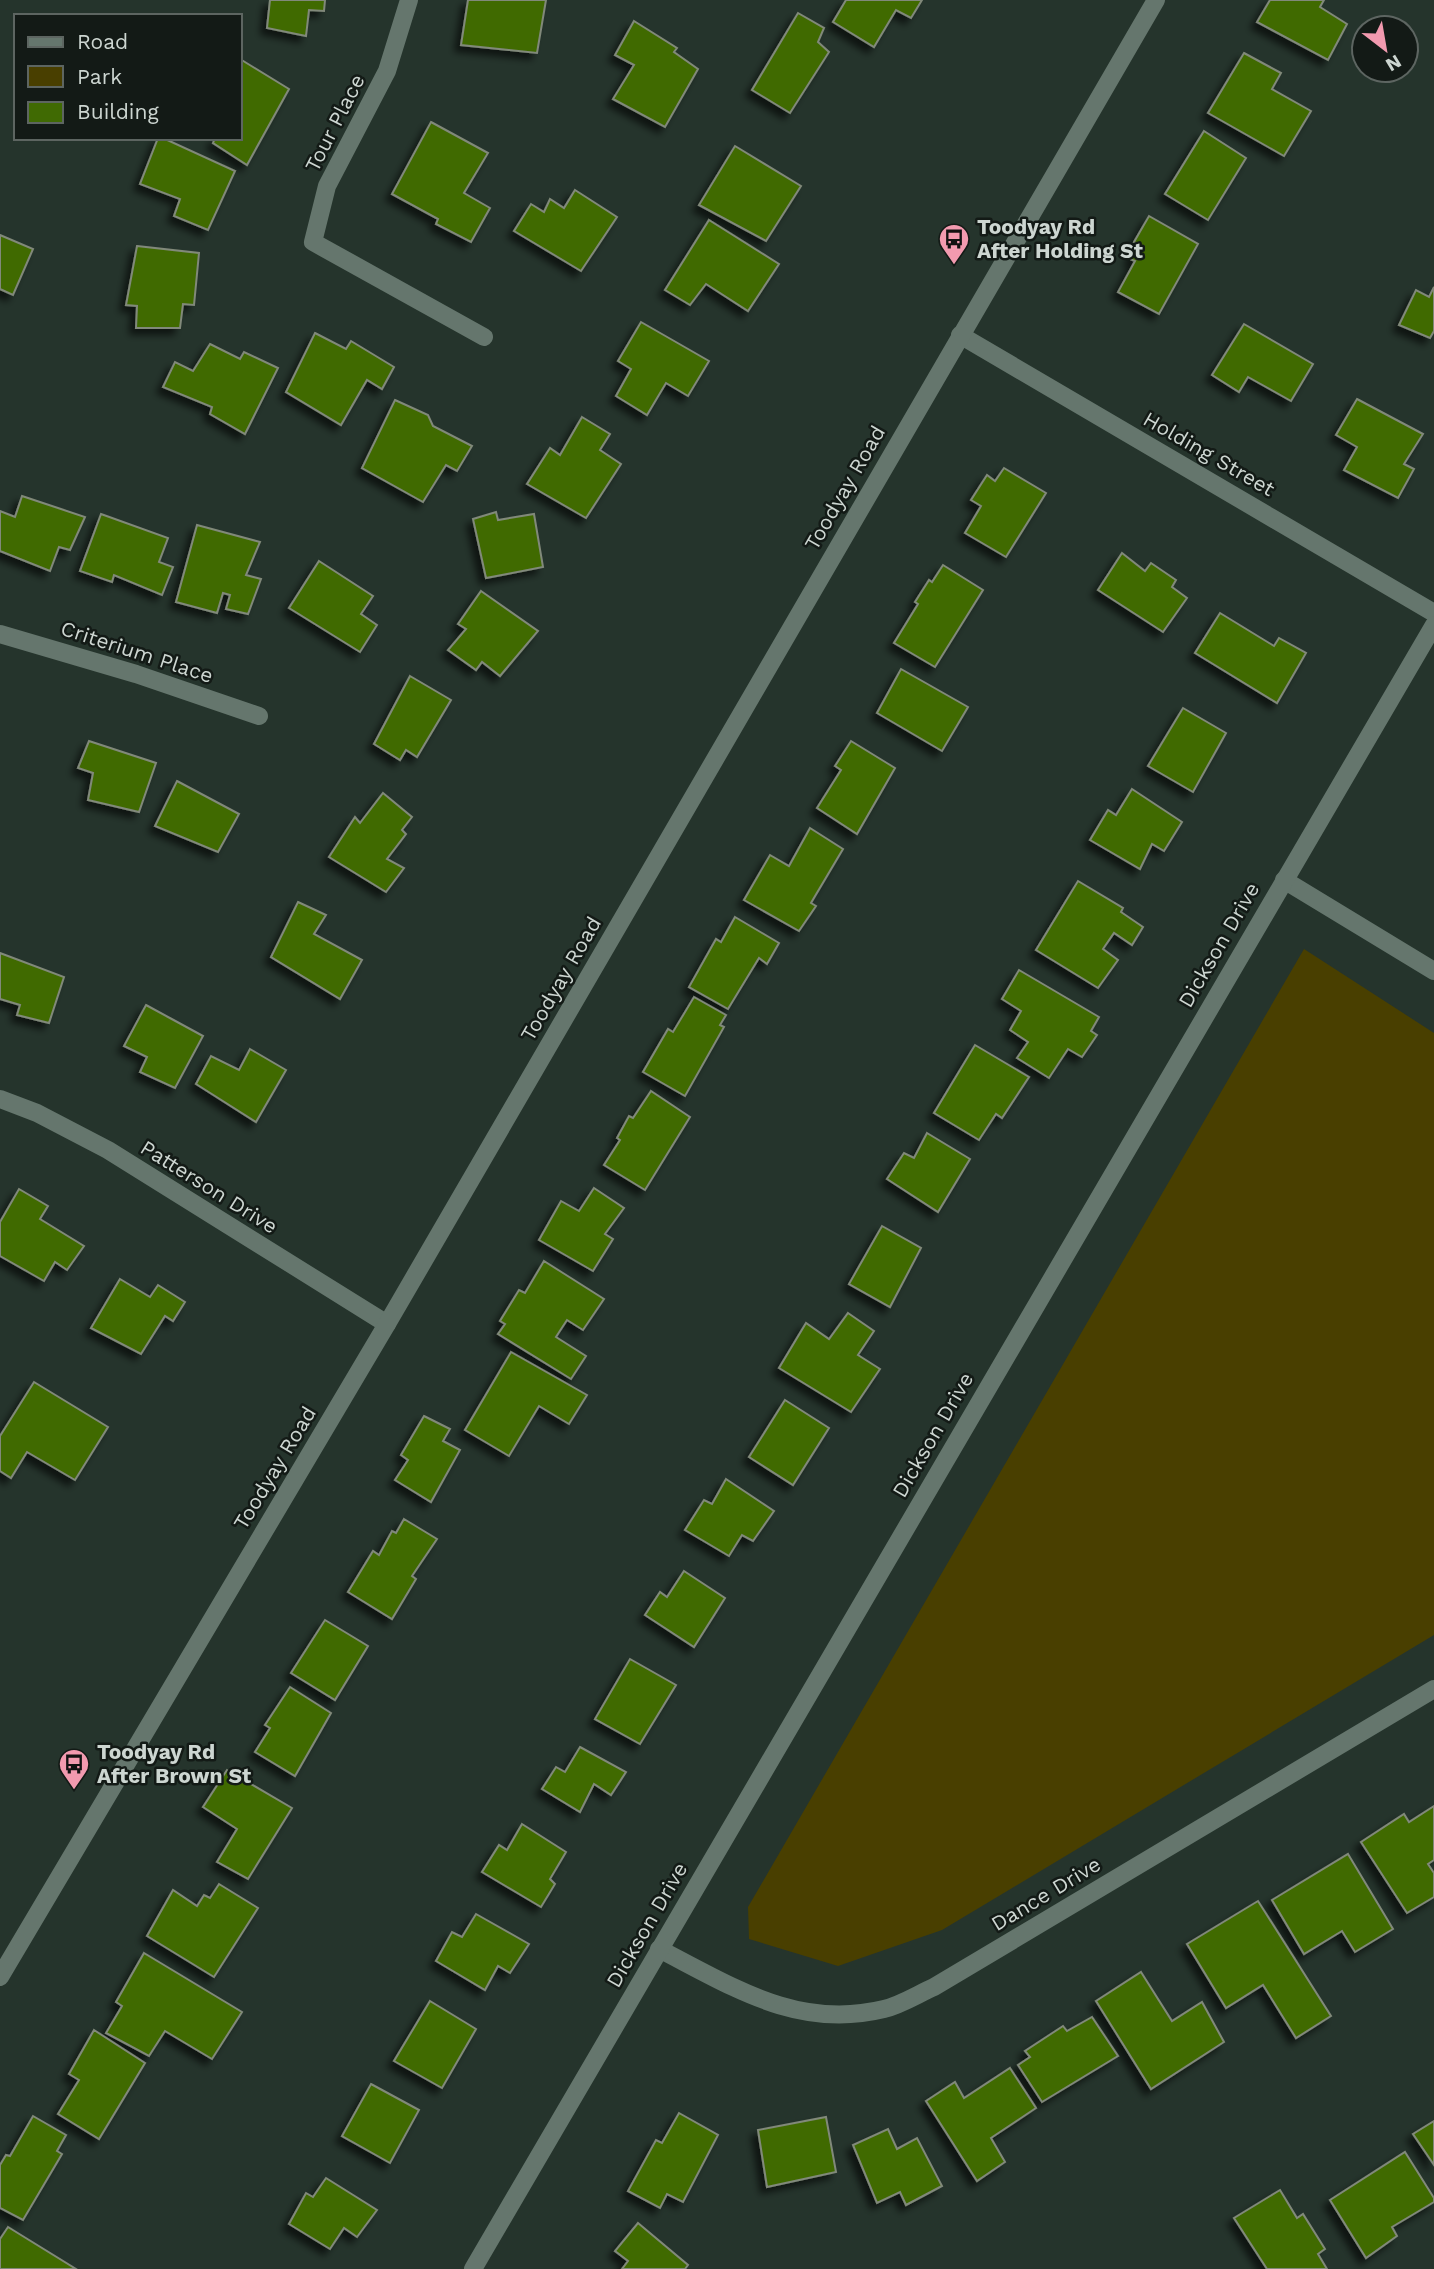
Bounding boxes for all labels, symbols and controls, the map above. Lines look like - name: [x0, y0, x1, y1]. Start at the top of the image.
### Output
- legend: [14, 14, 242, 140]
- north arrow: [1350, 14, 1420, 84]
- text: Road: [77, 29, 128, 54]
- text: N: [1382, 50, 1405, 77]
- text: Park: [77, 64, 122, 89]
- street label: Tour Place: [299, 70, 370, 176]
- text: Building: [77, 99, 159, 124]
- place label: Toodyay Rd After Holding St: [977, 214, 1143, 263]
- bus stop icon: Toodyay Rd After Holding St: [937, 222, 971, 266]
- street label: Holding Street: [1139, 406, 1280, 501]
- street label: Toodyay Road: [799, 421, 890, 554]
- street label: Criterium Place: [58, 615, 217, 688]
- street label: Dickson Drive: [1173, 878, 1264, 1012]
- street label: Toodyay Road: [515, 912, 606, 1045]
- street label: Patterson Drive: [136, 1134, 282, 1239]
- street label: Dickson Drive: [887, 1368, 978, 1502]
- street label: Toodyay Road: [228, 1402, 321, 1534]
- place label: Toodyay Rd After Brown St: [97, 1739, 251, 1788]
- bus stop icon: Toodyay Rd After Brown St: [57, 1747, 91, 1791]
- street label: Dance Drive: [986, 1851, 1105, 1936]
- street label: Dickson Drive: [601, 1858, 692, 1992]

